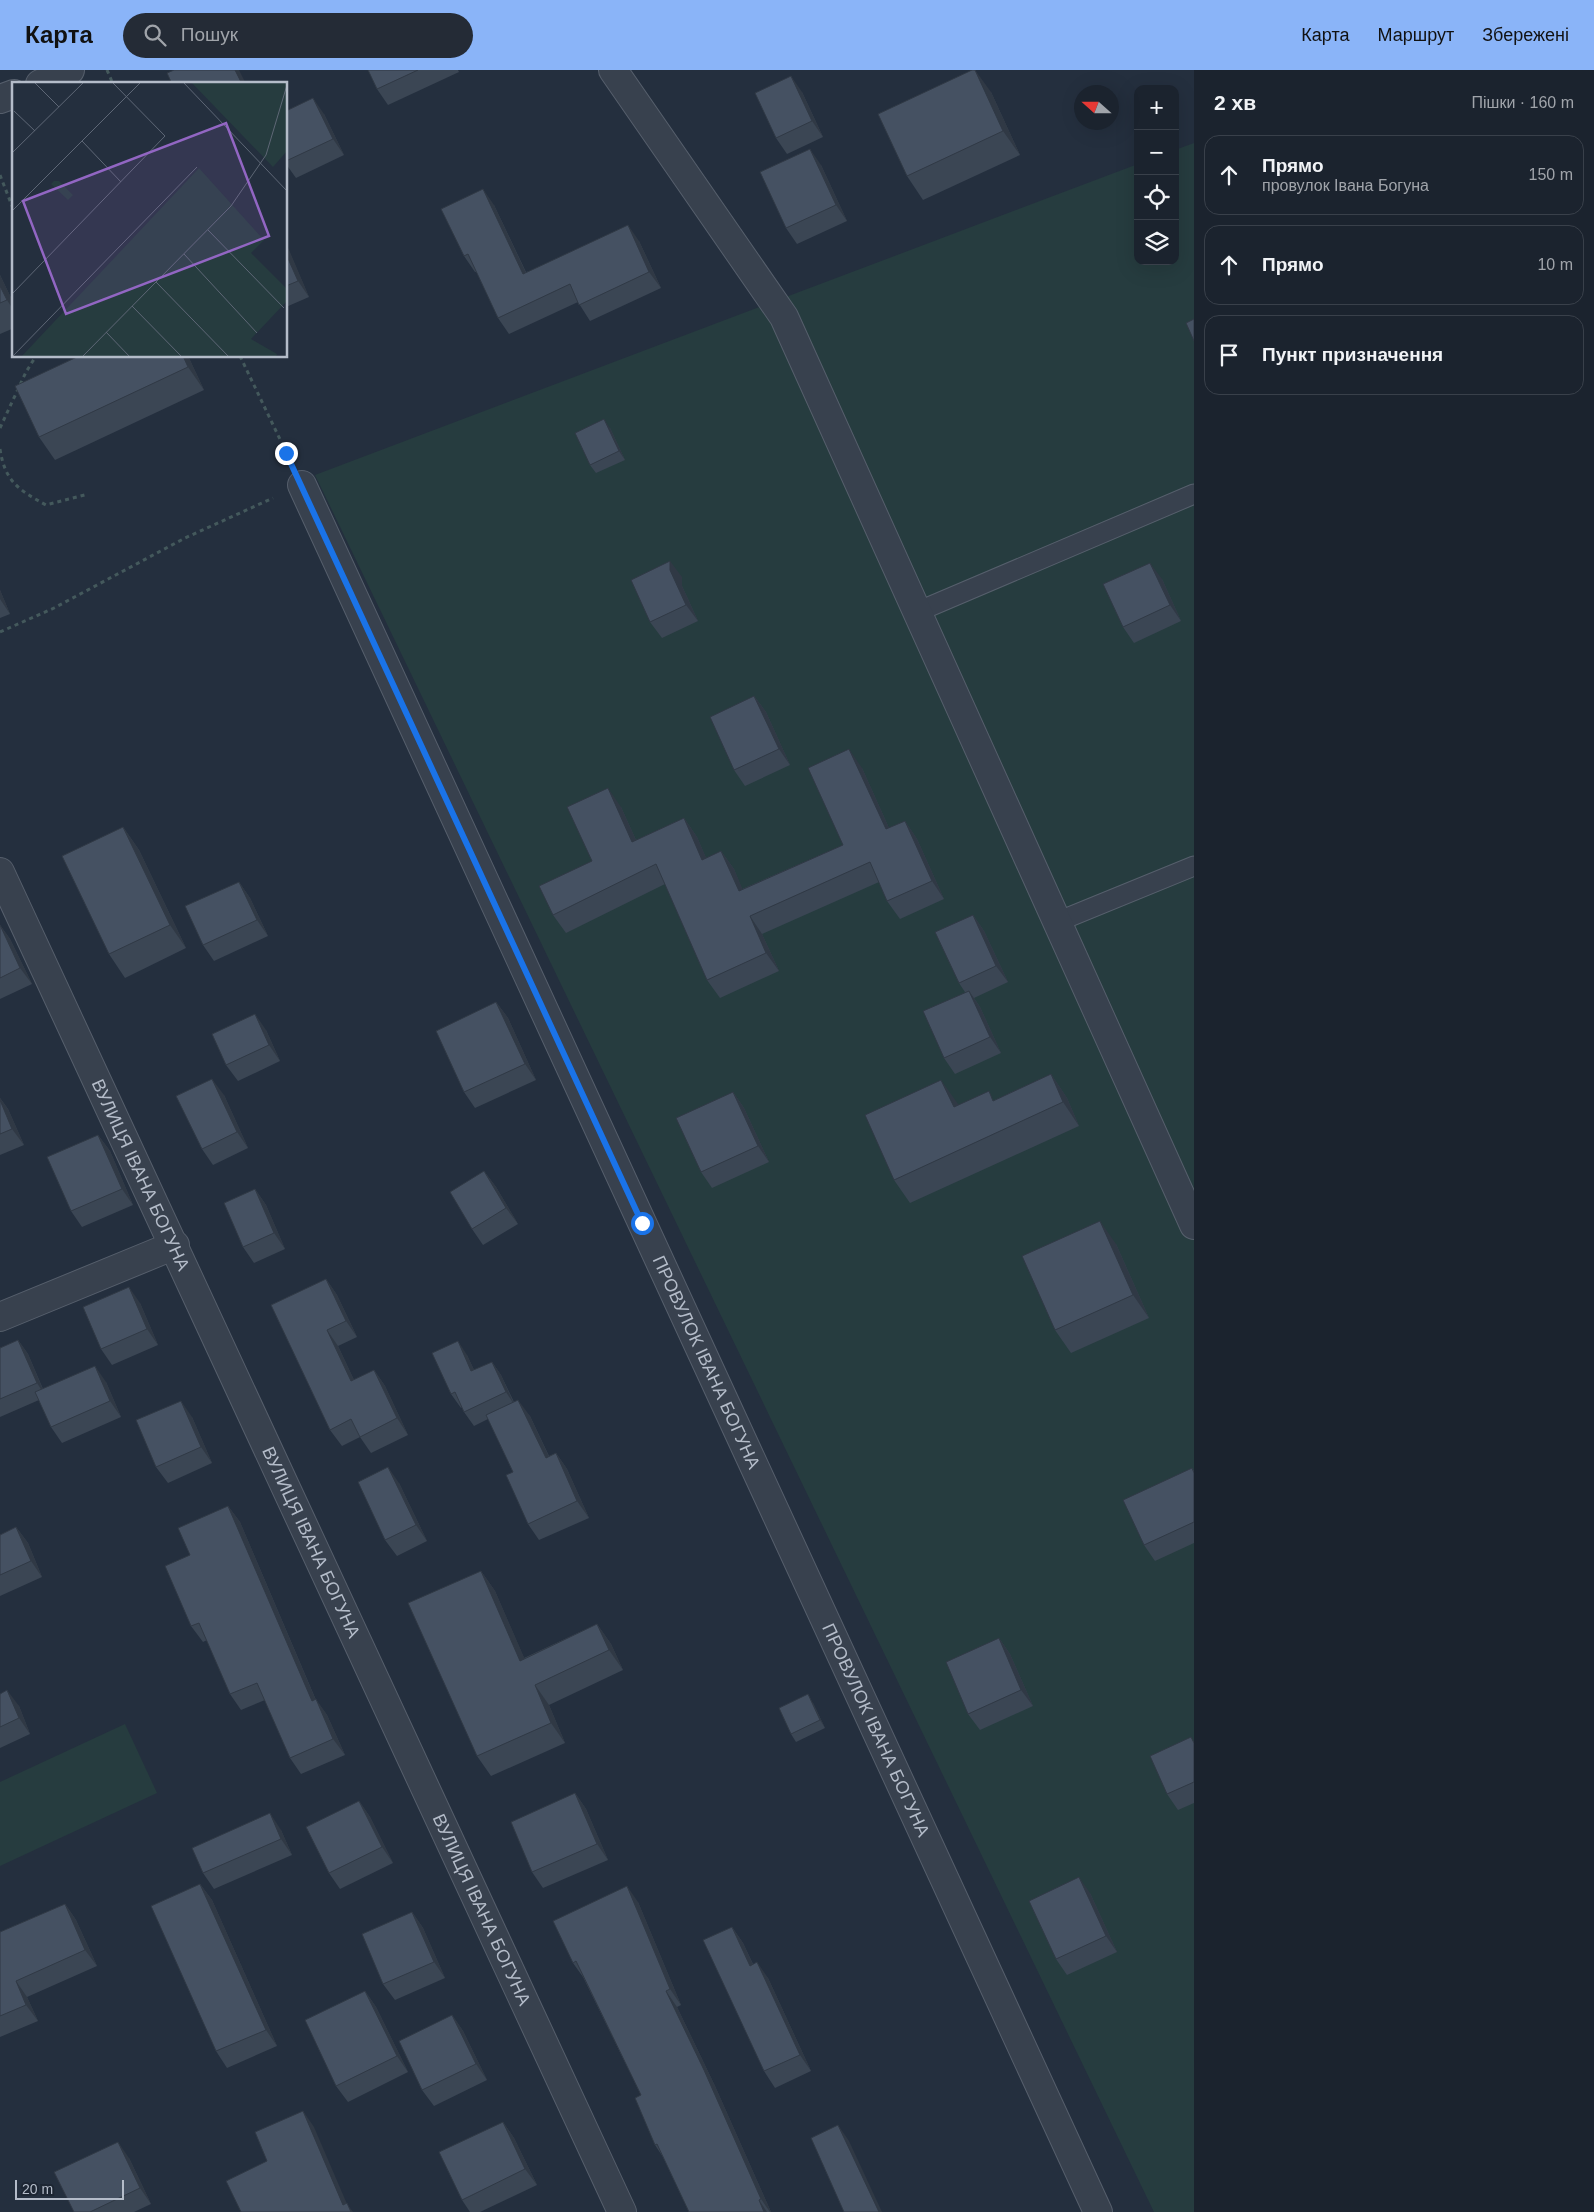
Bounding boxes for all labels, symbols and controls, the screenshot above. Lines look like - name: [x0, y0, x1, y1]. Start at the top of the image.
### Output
- search box: [123, 13, 473, 58]
- text: Карта: [25, 21, 93, 48]
- icon: search: [141, 21, 169, 49]
- text: Пошук: [181, 24, 238, 45]
- text: Карта: [1301, 25, 1349, 45]
- text: Маршрут: [1377, 25, 1454, 45]
- text: Збережені: [1482, 25, 1569, 45]
- inset map: [12, 82, 288, 358]
- north arrow: [1074, 85, 1119, 130]
- map controls: [1134, 85, 1179, 265]
- button: +: [1134, 85, 1179, 130]
- text: 2 хв: [1214, 91, 1256, 114]
- text: Пішки · 160 m: [1471, 94, 1574, 111]
- button: −: [1134, 130, 1179, 175]
- text: Прямо: [1262, 155, 1324, 176]
- icon: ahead: [1215, 161, 1243, 189]
- text: 150 m: [1529, 166, 1573, 183]
- button: locate: [1134, 175, 1179, 220]
- text: провулок Івана Богуна: [1262, 177, 1429, 194]
- button: layers: [1134, 220, 1179, 265]
- icon: ahead: [1215, 251, 1243, 279]
- text: Прямо: [1262, 254, 1324, 275]
- text: 10 m: [1537, 256, 1573, 273]
- icon: arrive: [1215, 341, 1243, 369]
- text: Пункт призначення: [1262, 344, 1443, 365]
- route end: [275, 442, 298, 465]
- street label: ВУЛИЦЯ ІВАНА БОГУНА: [88, 1076, 194, 1274]
- route start: [631, 1212, 654, 1235]
- street label: ПРОВУЛОК ІВАНА БОГУНА: [649, 1253, 764, 1472]
- street label: ВУЛИЦЯ ІВАНА БОГУНА: [258, 1443, 364, 1641]
- street label: ПРОВУЛОК ІВАНА БОГУНА: [818, 1620, 934, 1840]
- street label: ВУЛИЦЯ ІВАНА БОГУНА: [429, 1811, 535, 2009]
- scale bar: [15, 2177, 124, 2200]
- text: 20 m: [22, 2181, 53, 2197]

